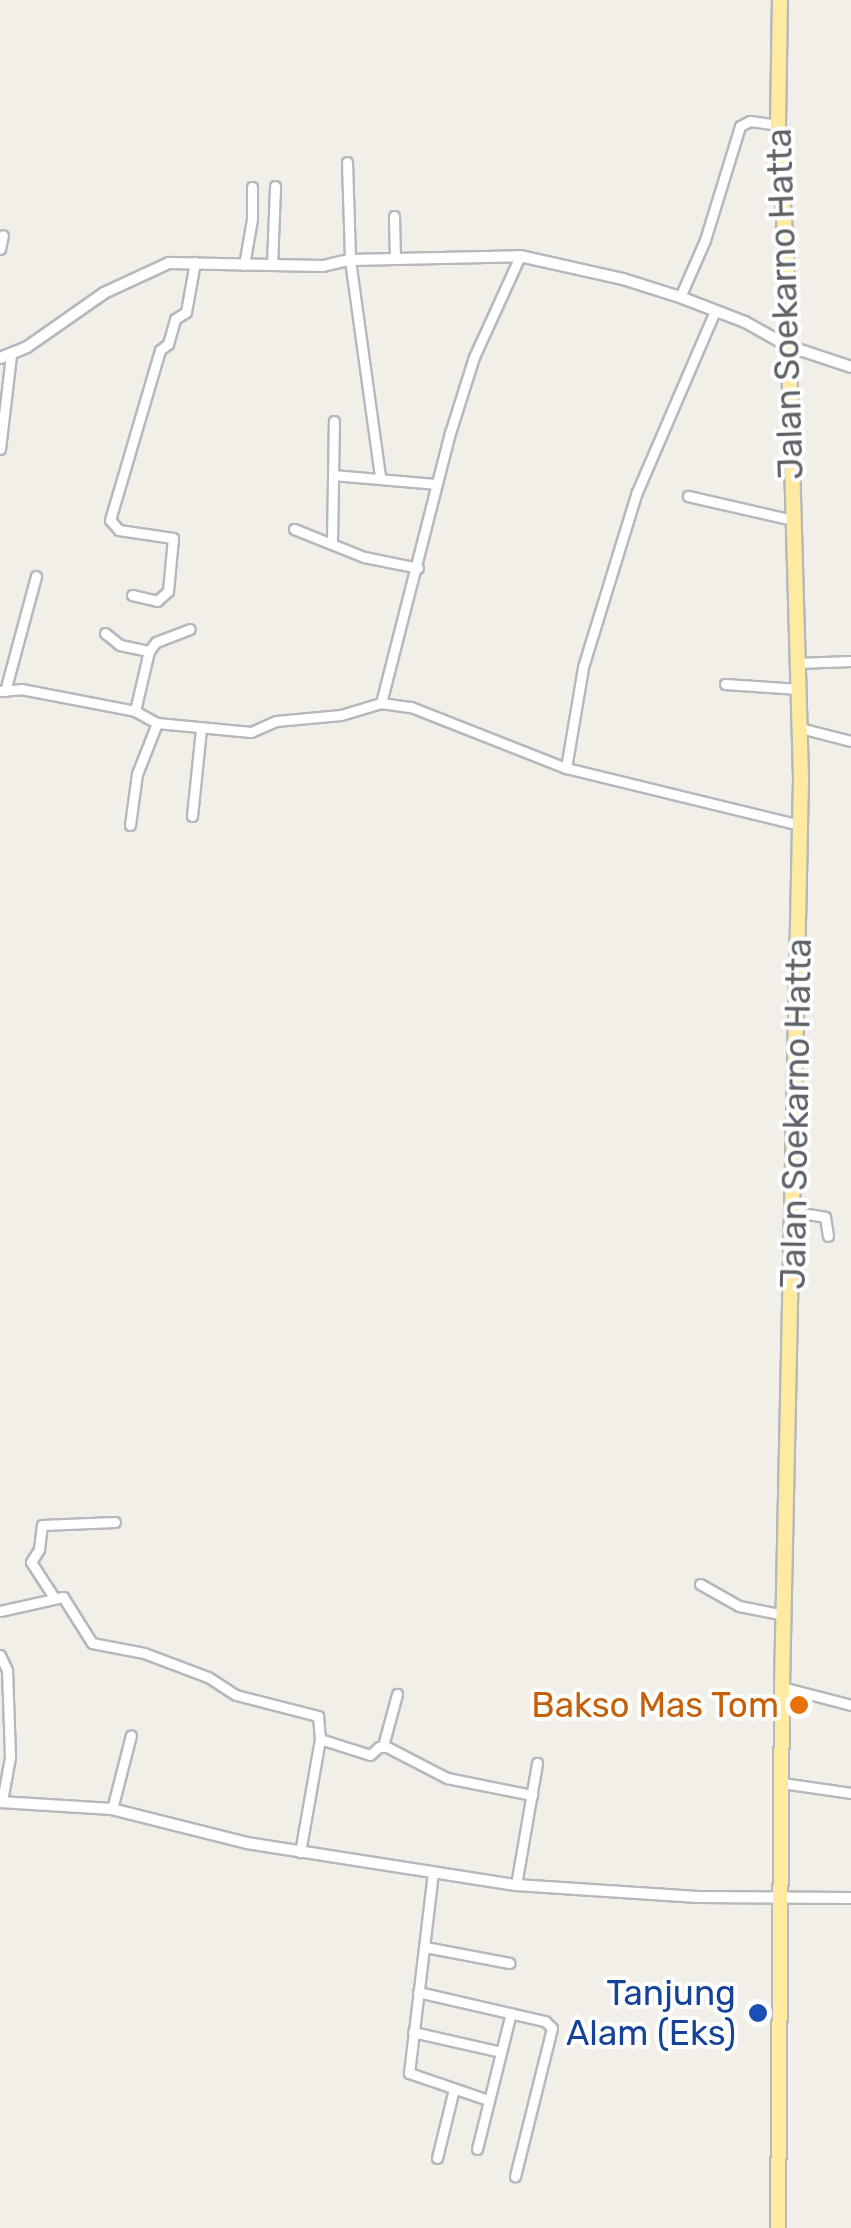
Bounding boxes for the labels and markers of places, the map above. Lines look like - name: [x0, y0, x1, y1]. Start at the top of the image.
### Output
- place label: Bakso Mas Tom: [530, 1684, 779, 1726]
- marker: Bakso Mas Tom: [788, 1694, 810, 1716]
- place label: Tanjung Alam (Eks): [566, 1972, 736, 2054]
- marker: Tanjung Alam (Eks): [745, 2000, 771, 2026]

